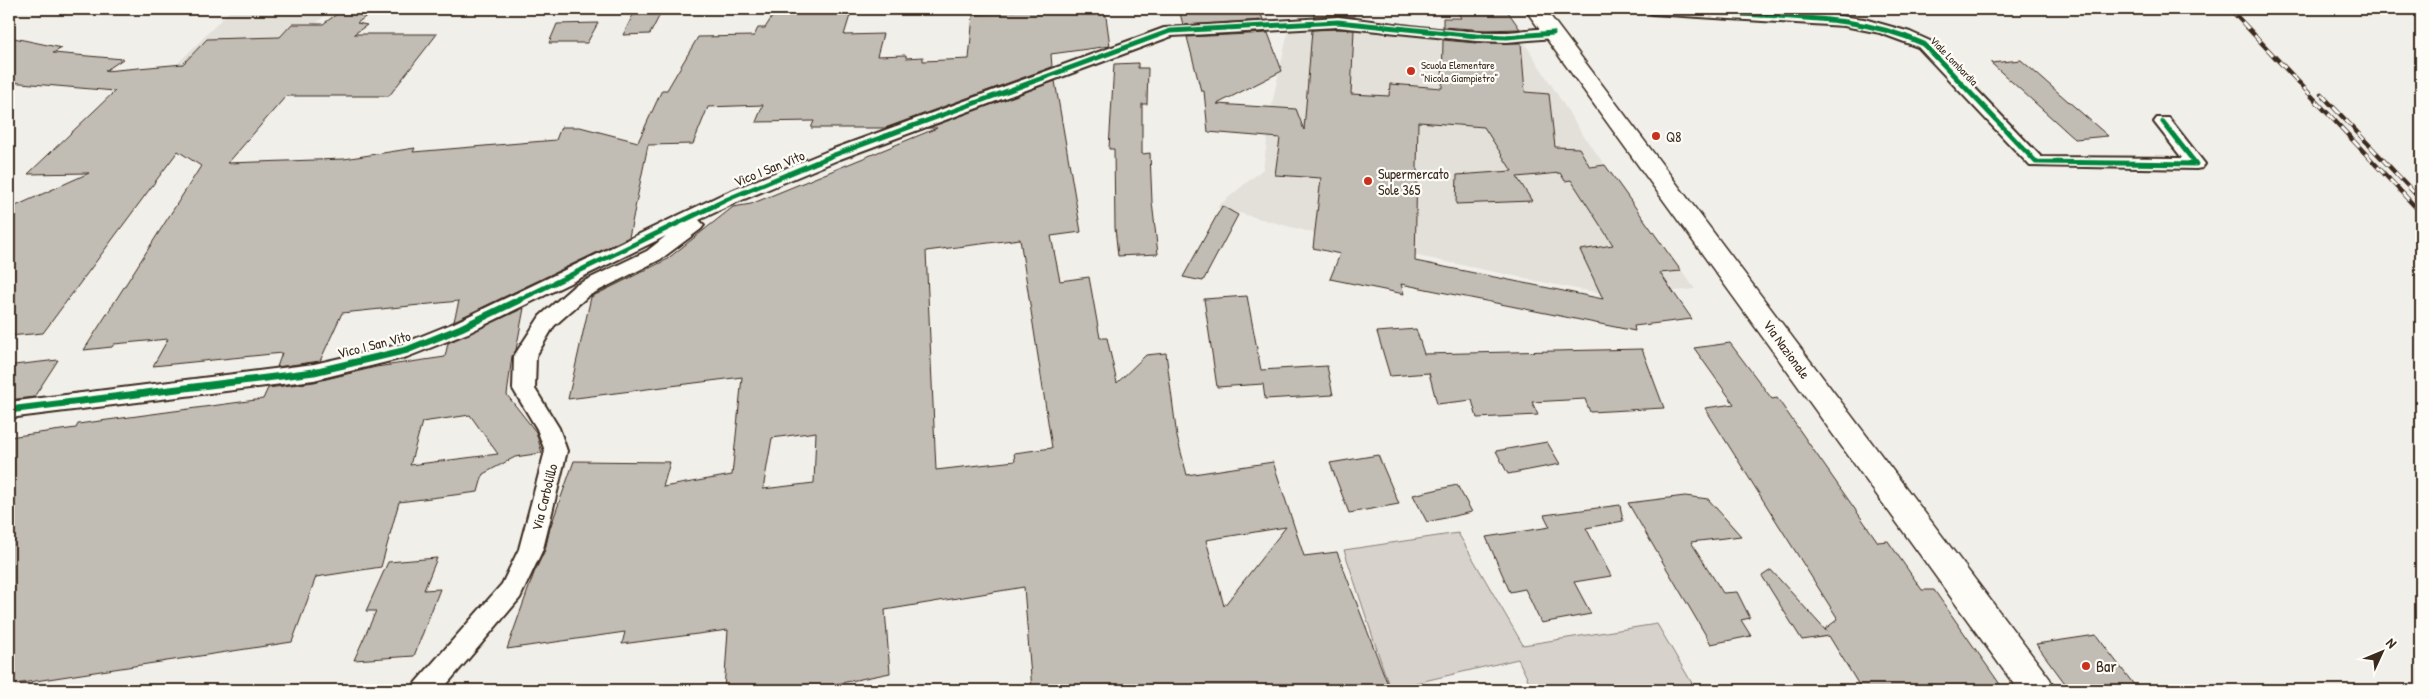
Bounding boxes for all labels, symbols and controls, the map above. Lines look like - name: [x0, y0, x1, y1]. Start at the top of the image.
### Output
- street label: Viale Lombardia: [1927, 33, 1981, 89]
- place label: Scuola Elementare "Nicola Giampietro": [1421, 58, 1498, 85]
- marker: Scuola Elementare "Nicola Giampietro": [1405, 65, 1417, 77]
- place label: Q8: [1666, 127, 1681, 146]
- marker: Q8: [1650, 130, 1662, 142]
- street label: Vico I San Vito: [731, 145, 808, 191]
- place label: Supermercato Sole 365: [1378, 164, 1449, 199]
- marker: Supermercato Sole 365: [1362, 175, 1374, 187]
- street label: Via Nazionale: [1759, 316, 1815, 383]
- street label: Vico I San Vito: [335, 326, 413, 362]
- street label: Via Carbolillo: [527, 461, 562, 532]
- north arrow: [2358, 626, 2408, 676]
- text: N: [2382, 633, 2402, 652]
- place label: Bar: [2096, 655, 2117, 677]
- marker: Bar: [2080, 660, 2092, 672]

